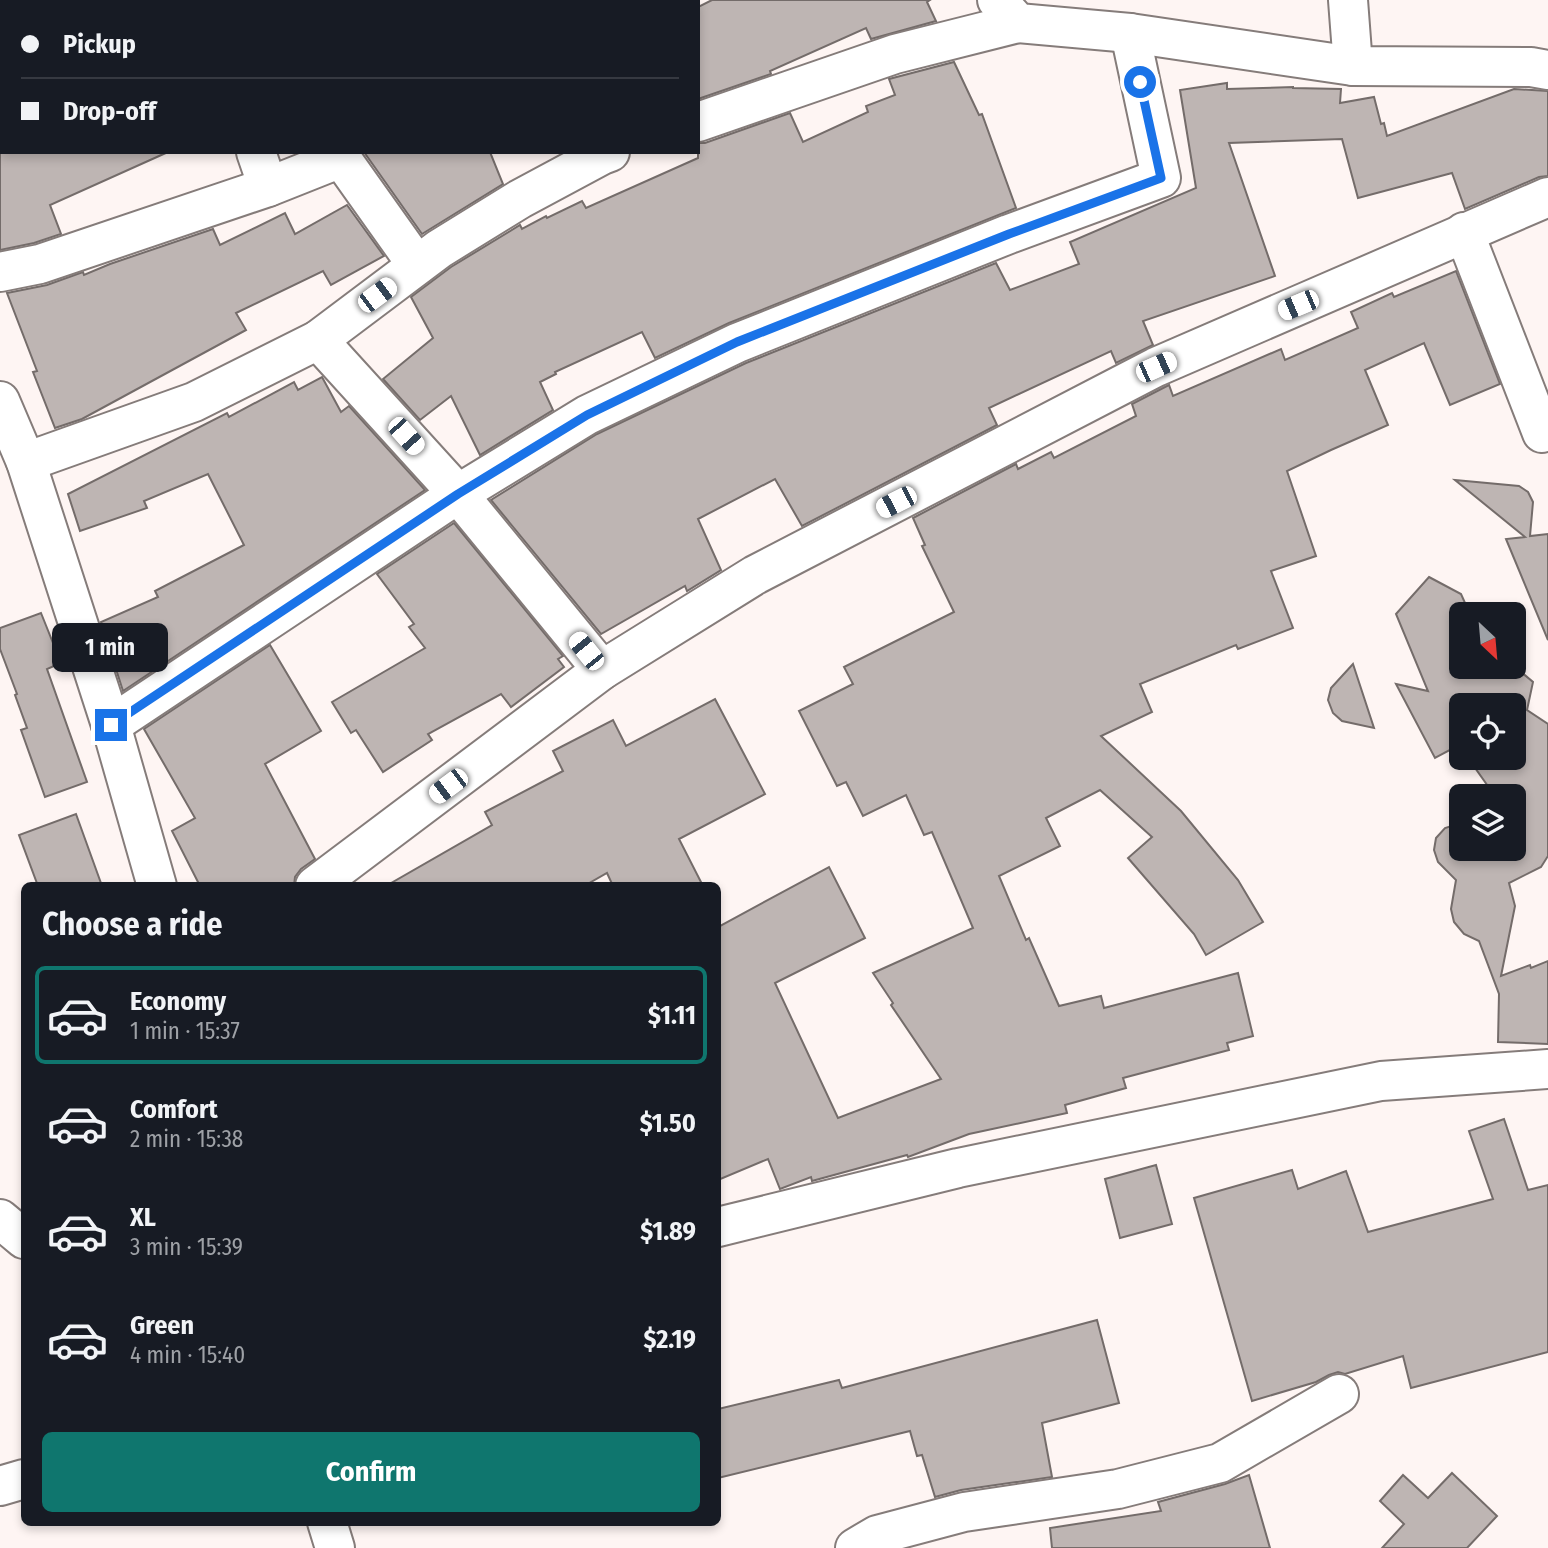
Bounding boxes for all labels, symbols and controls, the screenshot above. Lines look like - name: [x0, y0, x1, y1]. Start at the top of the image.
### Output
- text: Pickup: [63, 29, 136, 60]
- route start: [1124, 66, 1156, 98]
- text: Drop-off: [63, 96, 156, 127]
- car: [354, 274, 401, 316]
- car: [1275, 287, 1322, 323]
- car: [1133, 349, 1180, 385]
- car: [385, 413, 428, 459]
- car: [873, 483, 920, 521]
- north arrow: [1449, 602, 1526, 679]
- map controls: [1449, 602, 1526, 861]
- callout: 1 min: [53, 624, 169, 672]
- car: [565, 628, 608, 674]
- text: 1 min: [85, 633, 135, 661]
- button: locate: [1449, 693, 1526, 770]
- route end: [95, 709, 127, 741]
- car: [425, 765, 472, 807]
- button: layers: [1449, 784, 1526, 861]
- text: Choose a ride: [42, 905, 223, 943]
- icon: car: [46, 984, 109, 1047]
- text: Economy: [130, 986, 226, 1017]
- text: $1.11: [648, 1000, 696, 1031]
- text: 1 min · 15:37: [130, 1017, 240, 1045]
- icon: car: [46, 1092, 109, 1155]
- text: Comfort: [130, 1094, 218, 1125]
- text: $1.50: [640, 1108, 696, 1139]
- text: 2 min · 15:38: [130, 1125, 243, 1153]
- icon: car: [46, 1200, 109, 1263]
- text: XL: [130, 1202, 156, 1233]
- text: $1.89: [640, 1216, 696, 1247]
- text: 3 min · 15:39: [130, 1233, 243, 1261]
- icon: car: [46, 1308, 109, 1371]
- text: Green: [130, 1310, 194, 1341]
- text: $2.19: [643, 1324, 696, 1355]
- text: 4 min · 15:40: [130, 1341, 245, 1369]
- button: Confirm: [42, 1432, 700, 1512]

